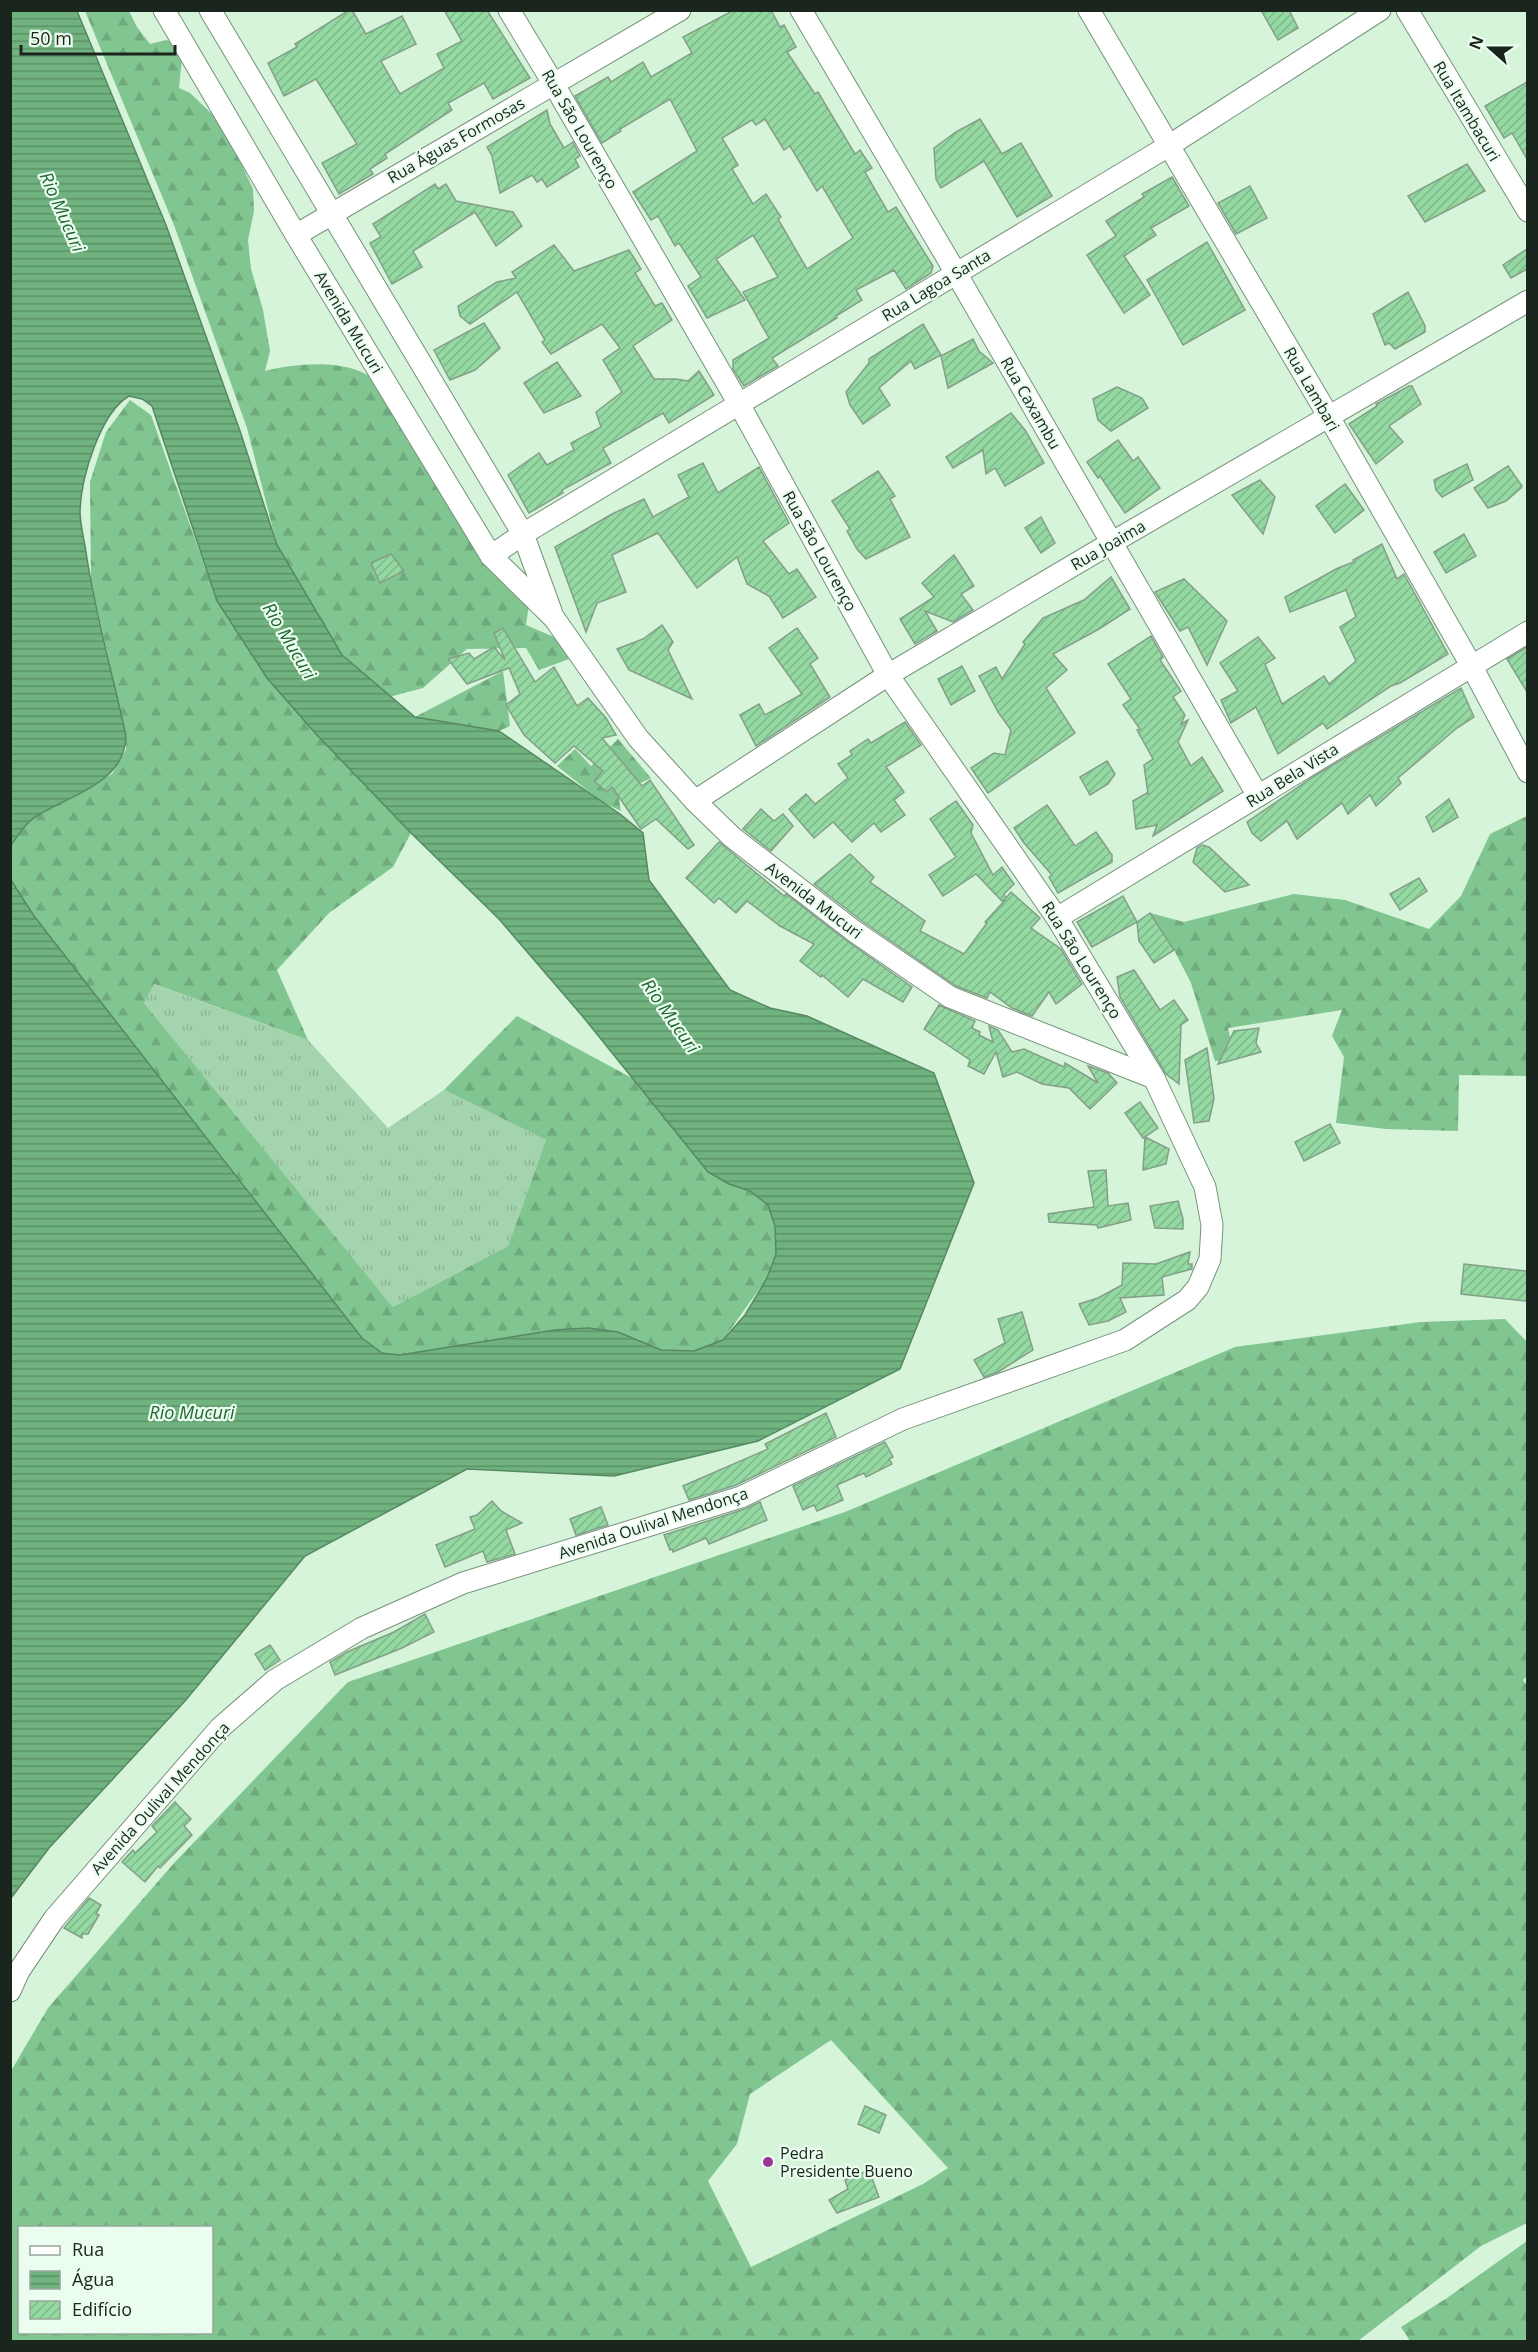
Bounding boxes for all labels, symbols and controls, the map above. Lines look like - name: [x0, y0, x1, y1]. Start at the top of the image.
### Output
- scale bar: [21, 18, 176, 56]
- north arrow: [1460, 18, 1520, 78]
- text: 50 m: [30, 26, 72, 50]
- text: N: [1463, 33, 1489, 53]
- street label: Rua Itambacuri: [1428, 57, 1506, 165]
- street label: Rua São Lourenço: [537, 65, 623, 193]
- street label: Rua Águas Formosas: [383, 92, 529, 188]
- water label: Rio Mucuri: [35, 168, 91, 256]
- street label: Rua Lagoa Santa: [877, 244, 995, 326]
- street label: Avenida Mucuri: [310, 267, 388, 377]
- street label: Rua Lambari: [1279, 343, 1345, 435]
- street label: Rua Caxambu: [996, 353, 1066, 453]
- street label: Rua São Lourenço: [778, 487, 862, 615]
- street label: Rua Joaima: [1066, 515, 1150, 575]
- water label: Rio Mucuri: [258, 598, 322, 684]
- street label: Rua Bela Vista: [1242, 738, 1342, 812]
- street label: Avenida Mucuri: [761, 856, 867, 944]
- street label: Rua São Lourenço: [1037, 897, 1127, 1023]
- water label: Rio Mucuri: [637, 974, 705, 1058]
- water label: Rio Mucuri: [149, 1400, 235, 1424]
- street label: Avenida Oulival Mendonça: [555, 1482, 751, 1564]
- street label: Avenida Oulival Mendonça: [86, 1717, 234, 1879]
- place label: Pedra Presidente Bueno: [780, 2142, 913, 2182]
- marker: Pedra Presidente Bueno: [761, 2155, 775, 2169]
- legend: [18, 2226, 213, 2334]
- text: Rua: [72, 2237, 104, 2261]
- text: Água: [72, 2267, 114, 2291]
- text: Edifício: [72, 2297, 132, 2321]

